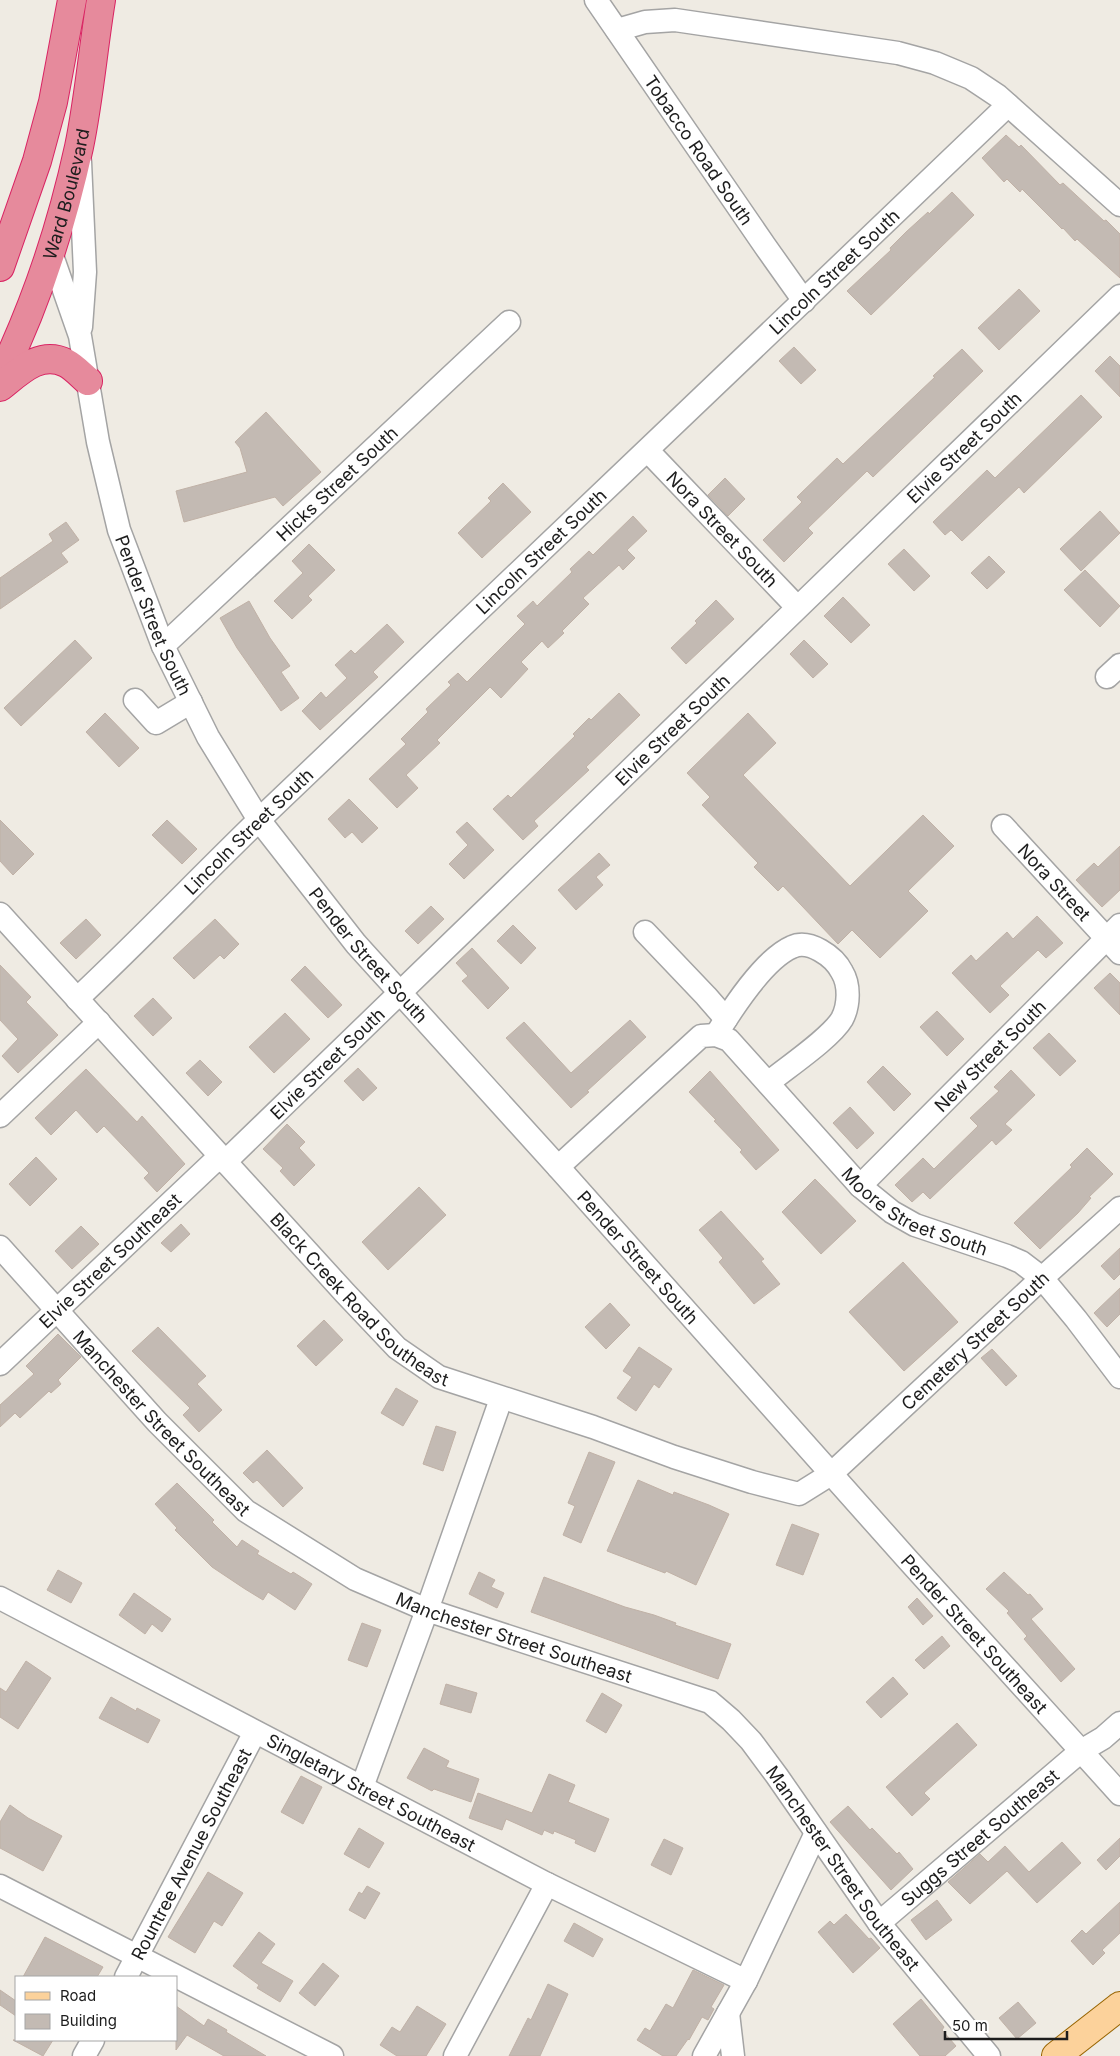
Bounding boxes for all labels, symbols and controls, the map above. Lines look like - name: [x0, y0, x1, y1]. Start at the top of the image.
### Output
- street label: Tobacco Road South: [640, 71, 758, 229]
- street label: Ward Boulevard: [38, 127, 93, 262]
- street label: Lincoln Street South: [765, 205, 903, 338]
- street label: Elvie Street South: [902, 387, 1025, 507]
- street label: Hicks Street South: [272, 422, 402, 545]
- street label: Nora Street South: [663, 467, 783, 591]
- street label: Lincoln Street South: [471, 484, 610, 618]
- street label: Pender Street South: [111, 532, 196, 699]
- street label: Elvie Street South: [611, 670, 733, 789]
- street label: Lincoln Street South: [180, 764, 317, 899]
- street label: Nora Street: [1014, 839, 1095, 925]
- street label: Pender Street South: [305, 883, 432, 1027]
- street label: New Street South: [930, 995, 1050, 1116]
- street label: Elvie Street South: [266, 1003, 389, 1123]
- street label: Moore Street South: [838, 1163, 990, 1259]
- street label: Pender Street South: [573, 1186, 703, 1328]
- street label: Elvie Street Southeast: [35, 1188, 185, 1332]
- street label: Black Creek Road Southeast: [266, 1208, 451, 1390]
- street label: Cemetery Street South: [897, 1267, 1053, 1414]
- street label: Manchester Street Southeast: [69, 1326, 255, 1520]
- street label: Pender Street Southeast: [897, 1550, 1052, 1718]
- street label: Manchester Street Southeast: [393, 1587, 635, 1686]
- street label: Singletary Street Southeast: [263, 1729, 479, 1855]
- street label: Rountree Avenue Southeast: [127, 1745, 255, 1963]
- street label: Manchester Street Southeast: [762, 1761, 924, 1975]
- street label: Suggs Street Southeast: [896, 1764, 1063, 1910]
- legend: [15, 1976, 178, 2041]
- text: Road: [60, 1986, 96, 2005]
- scale bar: [945, 2008, 1068, 2040]
- text: Building: [60, 2011, 117, 2030]
- text: 50 m: [952, 2016, 988, 2035]

